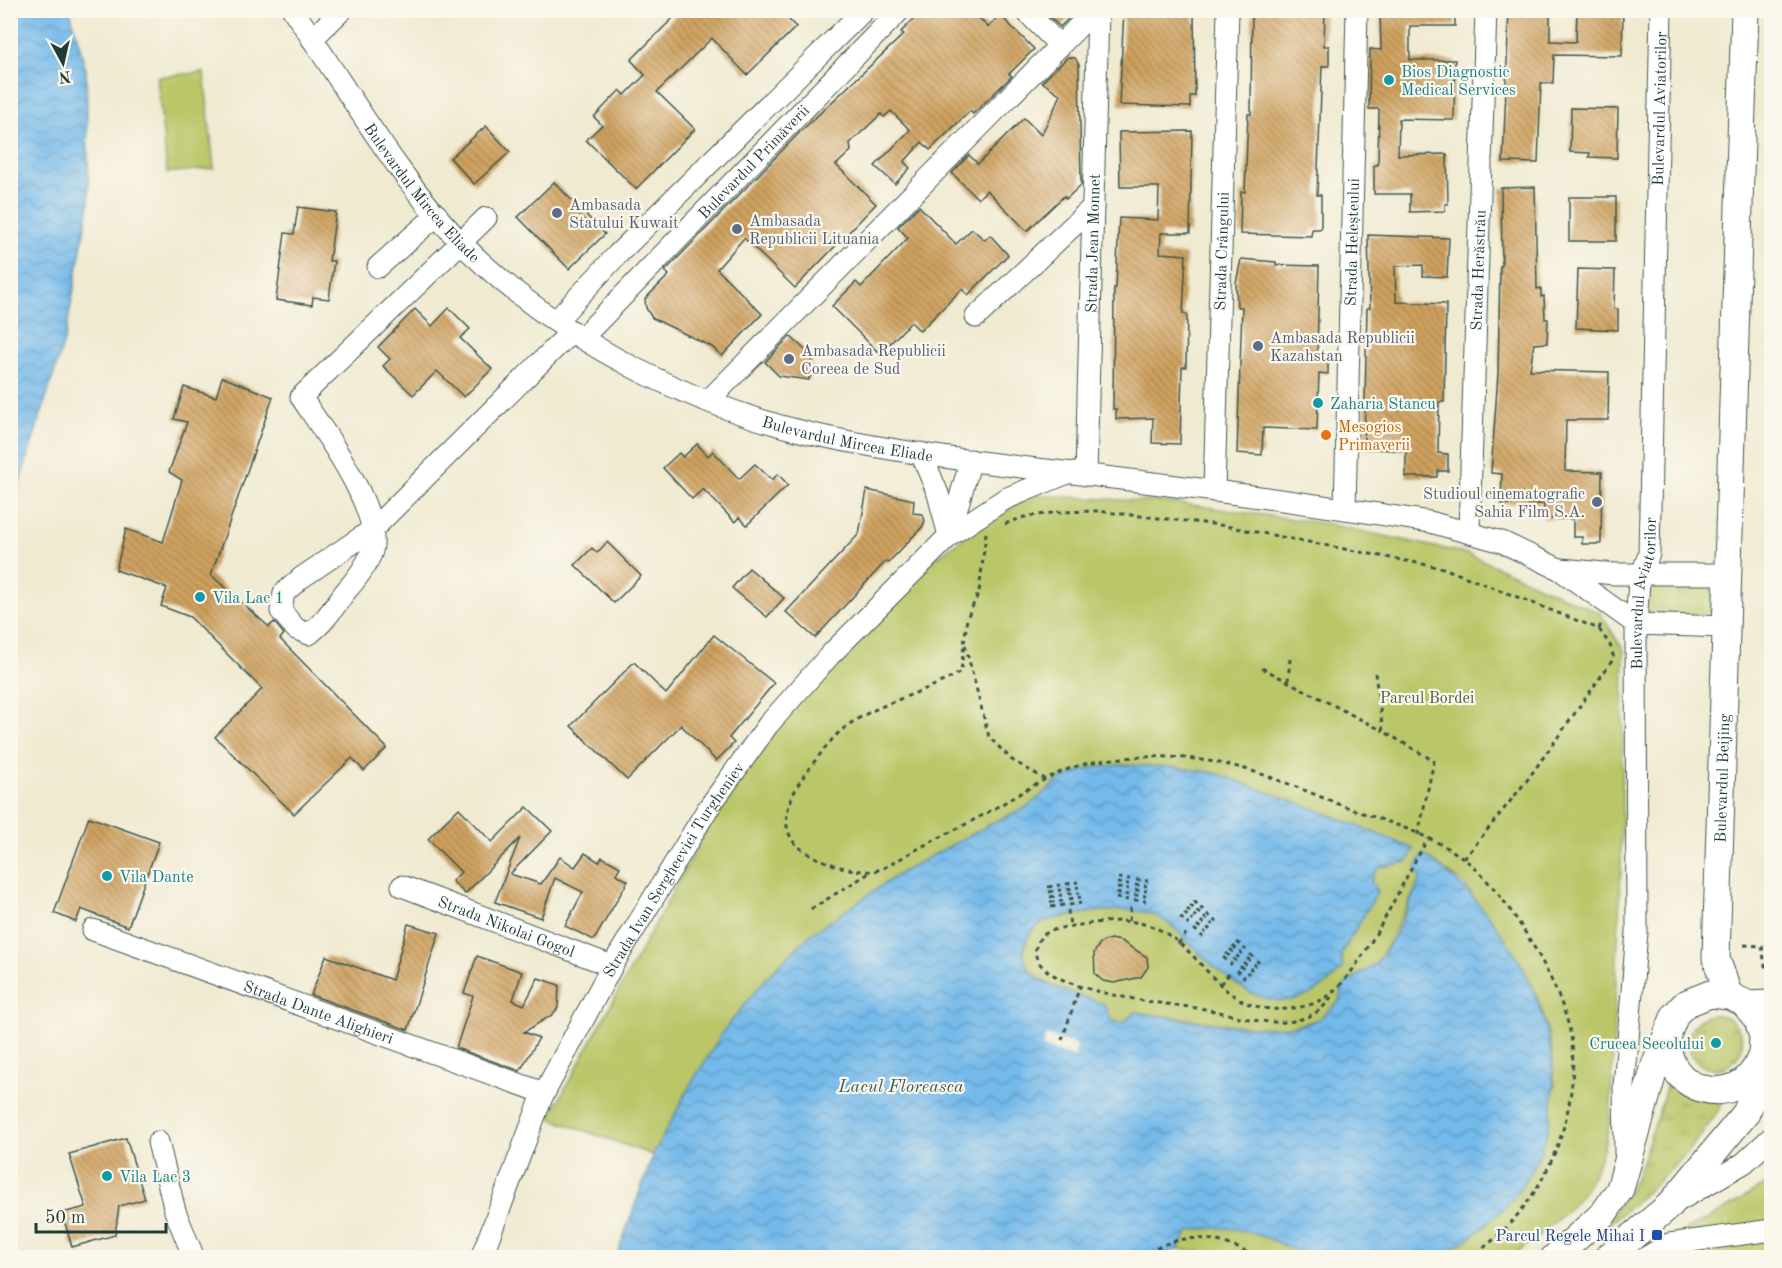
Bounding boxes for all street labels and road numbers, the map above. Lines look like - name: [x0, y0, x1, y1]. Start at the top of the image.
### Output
- street label: Bulevardul Aviatorilor: [1651, 31, 1671, 186]
- street label: Bulevardul Primăverii: [696, 103, 813, 223]
- street label: Bulevardul Mircea Eliade: [360, 121, 482, 266]
- street label: Strada Jean Monnet: [1084, 173, 1104, 313]
- street label: Strada Heleșteului: [1344, 178, 1363, 306]
- street label: Strada Crângului: [1213, 191, 1233, 311]
- street label: Strada Herăstrău: [1470, 209, 1489, 331]
- street label: Bulevardul Mircea Eliade: [760, 415, 934, 465]
- street label: Bulevardul Aviatorilor: [1630, 517, 1660, 670]
- street label: Bulevardul Beijing: [1714, 713, 1733, 843]
- street label: Strada Ivan Sergheevici Turgheniev: [601, 760, 749, 980]
- street label: Strada Nikolai Gogol: [435, 894, 577, 961]
- street label: Strada Dante Alighieri: [241, 979, 395, 1048]

